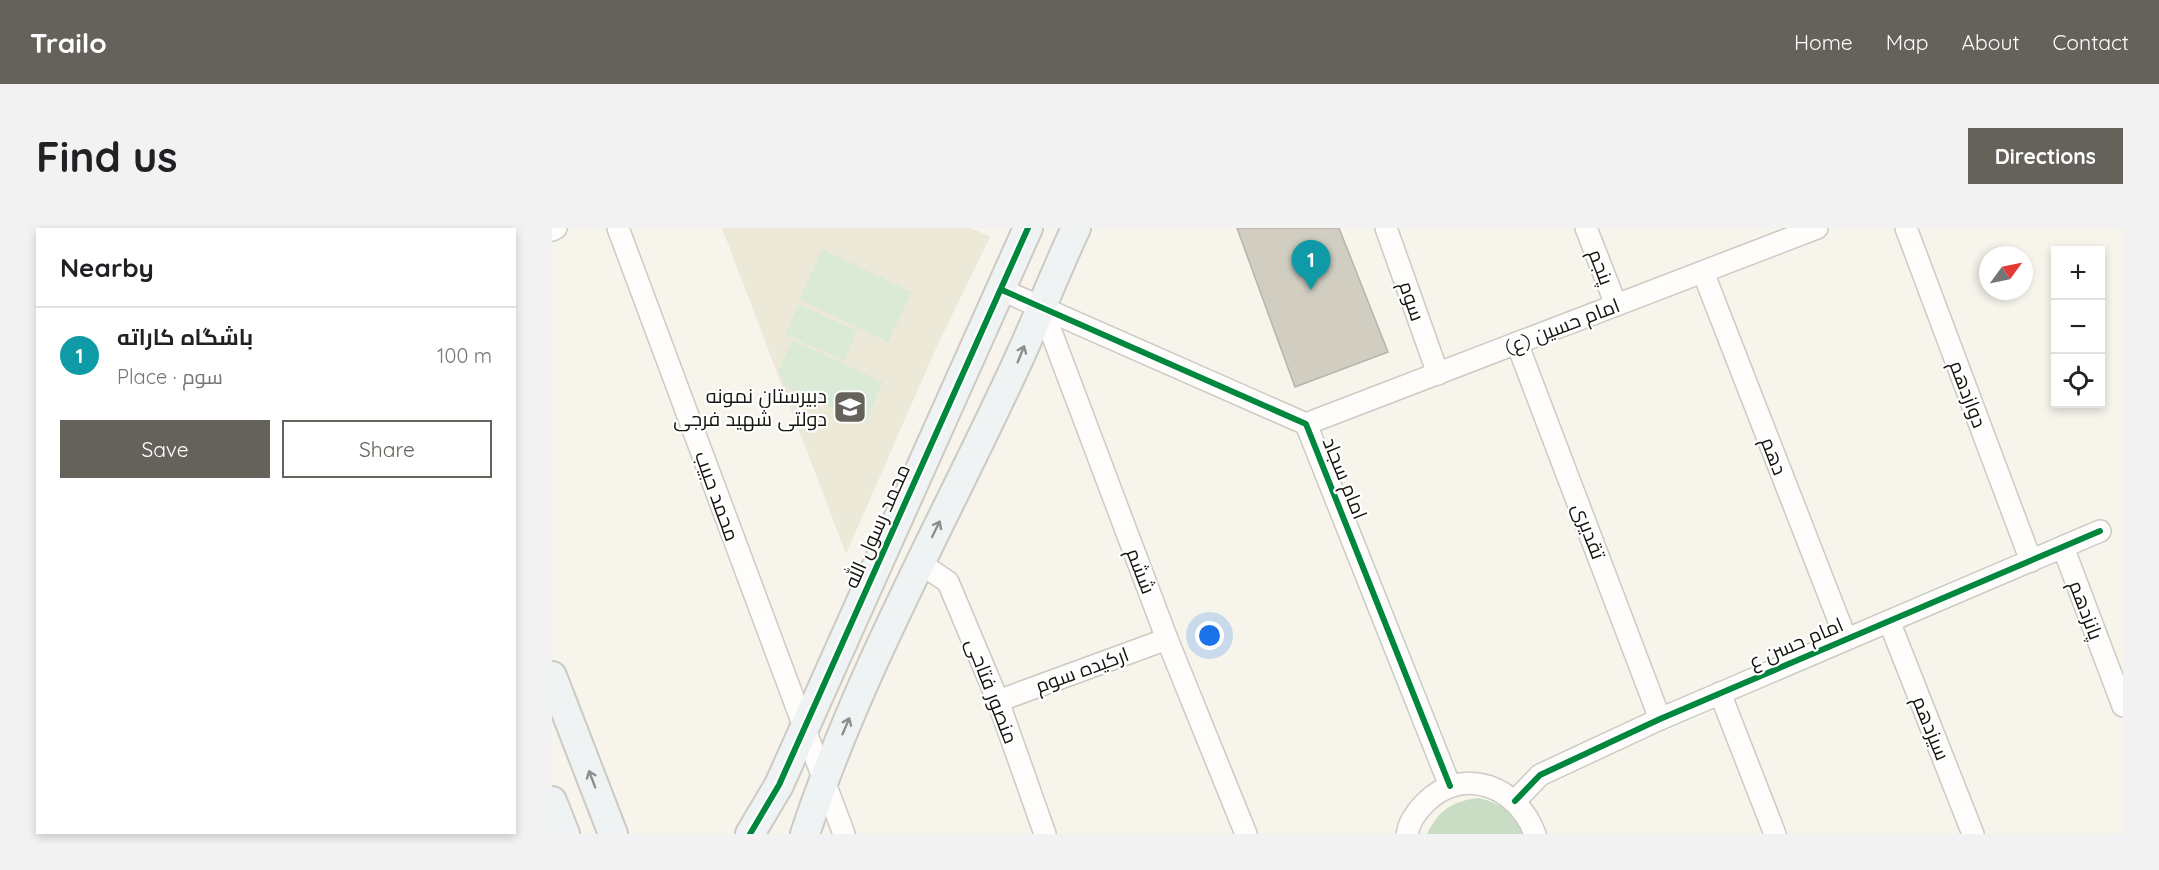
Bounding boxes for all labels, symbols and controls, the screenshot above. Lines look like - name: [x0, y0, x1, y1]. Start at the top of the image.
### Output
- text: Trailo: [30, 25, 107, 60]
- text: Home: [1794, 29, 1853, 55]
- text: Map: [1886, 29, 1929, 55]
- text: About: [1962, 29, 2020, 55]
- text: Contact: [2053, 29, 2129, 55]
- button: Directions: [1968, 128, 2123, 184]
- text: Find us: [36, 130, 178, 183]
- pin: 1: [1292, 241, 1330, 290]
- street label: پنجم: [1581, 245, 1620, 290]
- north arrow: [1979, 246, 2033, 300]
- map controls: [2051, 246, 2105, 408]
- button: +: [2051, 246, 2105, 300]
- text: Nearby: [60, 251, 154, 284]
- street label: سوم: [1392, 278, 1431, 325]
- street label: امام حسین (ع): [1501, 292, 1624, 361]
- button: −: [2051, 300, 2105, 354]
- text: باشگاه کاراته: [117, 323, 253, 351]
- text: 1: [76, 343, 83, 368]
- text: 100 m: [437, 343, 492, 368]
- one-way arrow: [1016, 345, 1027, 364]
- button: locate: [2051, 354, 2105, 408]
- street label: دوازدهم: [1942, 357, 1993, 432]
- text: Place · سوم: [117, 364, 223, 389]
- place label: دبیرستان نمونه دولتی شهید فرجی: [673, 383, 827, 432]
- school or university icon: دبیرستان نمونه دولتی شهید فرجی: [832, 389, 868, 425]
- button: Save: [60, 420, 270, 478]
- button: Share: [282, 420, 492, 478]
- street label: امام سجاد: [1316, 433, 1373, 523]
- street label: دهم: [1754, 433, 1793, 479]
- street label: محمد حبیب: [690, 447, 745, 544]
- street label: محمد رسول الله: [838, 460, 916, 592]
- street label: تقدیری: [1566, 499, 1612, 563]
- one-way arrow: [930, 521, 942, 539]
- street label: ششم: [1120, 544, 1162, 598]
- street label: پانزدهم: [2062, 577, 2109, 644]
- street label: امام حسن ع: [1745, 611, 1848, 676]
- your location: [1195, 621, 1224, 650]
- street label: منصور فتاحی: [960, 635, 1024, 747]
- street label: ارکیده سوم: [1032, 641, 1133, 700]
- street label: سیزدهم: [1905, 692, 1956, 764]
- one-way arrow: [841, 717, 852, 736]
- one-way arrow: [585, 771, 596, 789]

